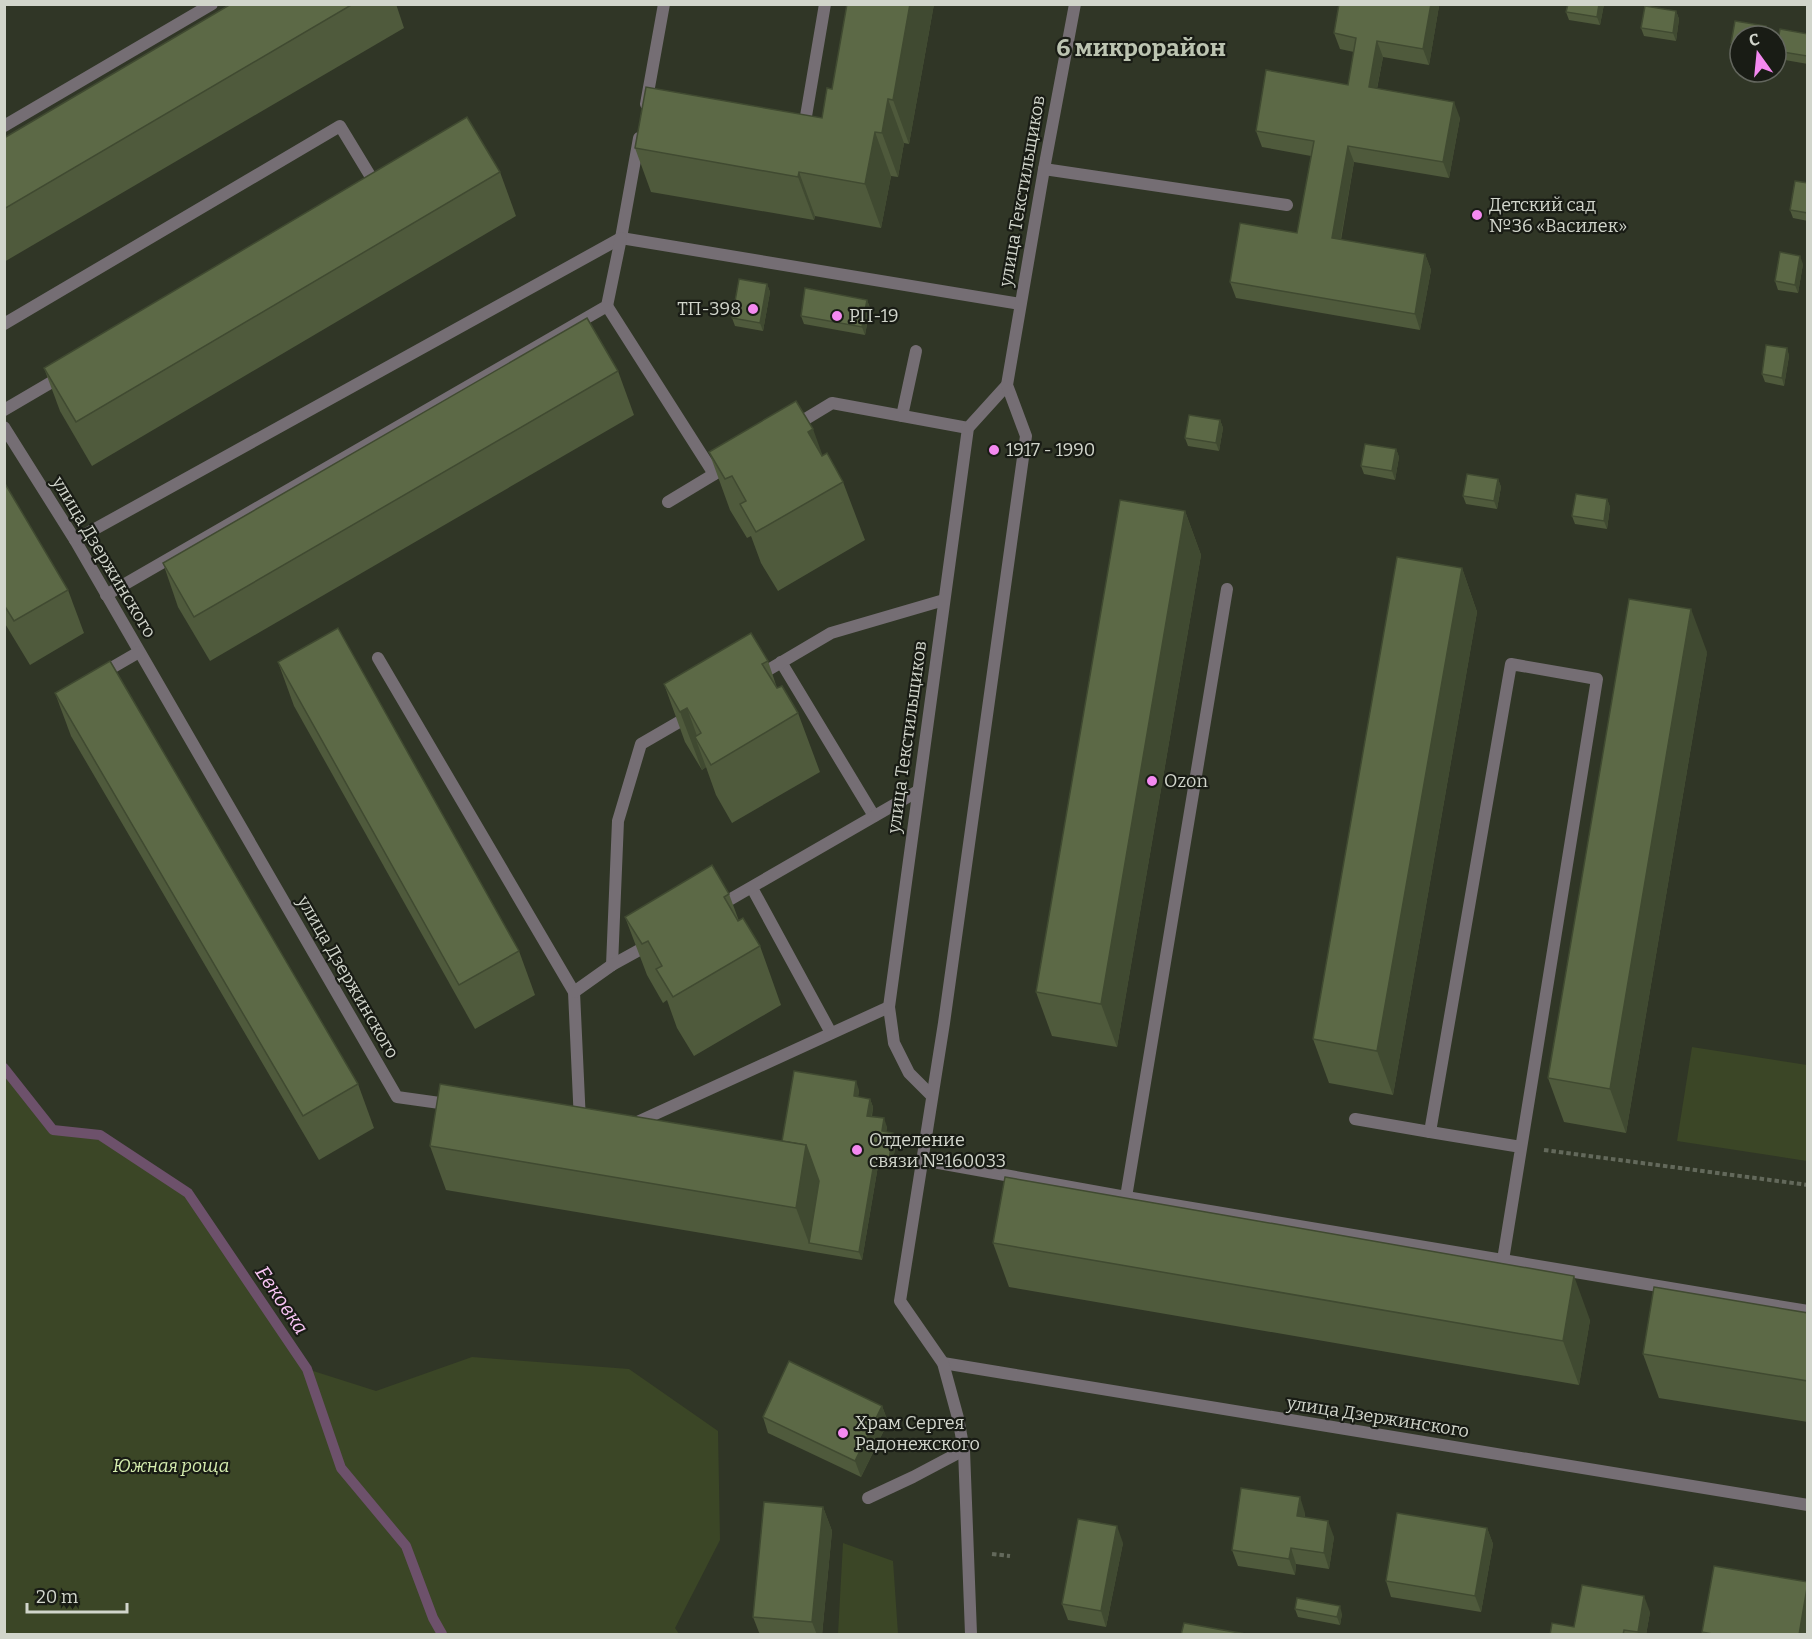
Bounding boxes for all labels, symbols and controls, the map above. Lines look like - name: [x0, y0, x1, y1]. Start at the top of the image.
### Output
- north arrow: [1728, 24, 1788, 84]
- text: С: [1747, 30, 1762, 50]
- district label: 6 микрорайон: [1056, 34, 1226, 62]
- street label: улица Текстильщиков: [994, 94, 1050, 289]
- place label: Детский сад №36 «Василек»: [1489, 194, 1627, 237]
- marker: Детский сад №36 «Василек»: [1470, 208, 1484, 222]
- place label: ТП-398: [677, 298, 741, 320]
- marker: ТП-398: [746, 302, 760, 316]
- place label: РП-19: [849, 305, 899, 327]
- marker: РП-19: [830, 309, 844, 323]
- place label: 1917 - 1990: [1006, 439, 1095, 461]
- marker: 1917 - 1990: [987, 443, 1001, 457]
- street label: улица Дзержинского: [47, 472, 161, 642]
- street label: улица Текстильщиков: [882, 639, 931, 836]
- place label: Ozon: [1164, 770, 1208, 792]
- marker: Ozon: [1145, 774, 1159, 788]
- street label: улица Дзержинского: [292, 891, 404, 1062]
- place label: Отделение связи №160033: [869, 1129, 1006, 1172]
- marker: Отделение связи №160033: [850, 1143, 864, 1157]
- water label: Евковка: [250, 1261, 314, 1339]
- street label: улица Дзержинского: [1284, 1392, 1471, 1442]
- place label: Храм Сергея Радонежского: [855, 1412, 980, 1455]
- marker: Храм Сергея Радонежского: [836, 1426, 850, 1440]
- park label: Южная роща: [113, 1455, 229, 1477]
- scale bar: [27, 1576, 128, 1614]
- text: 20 m: [36, 1586, 78, 1608]

